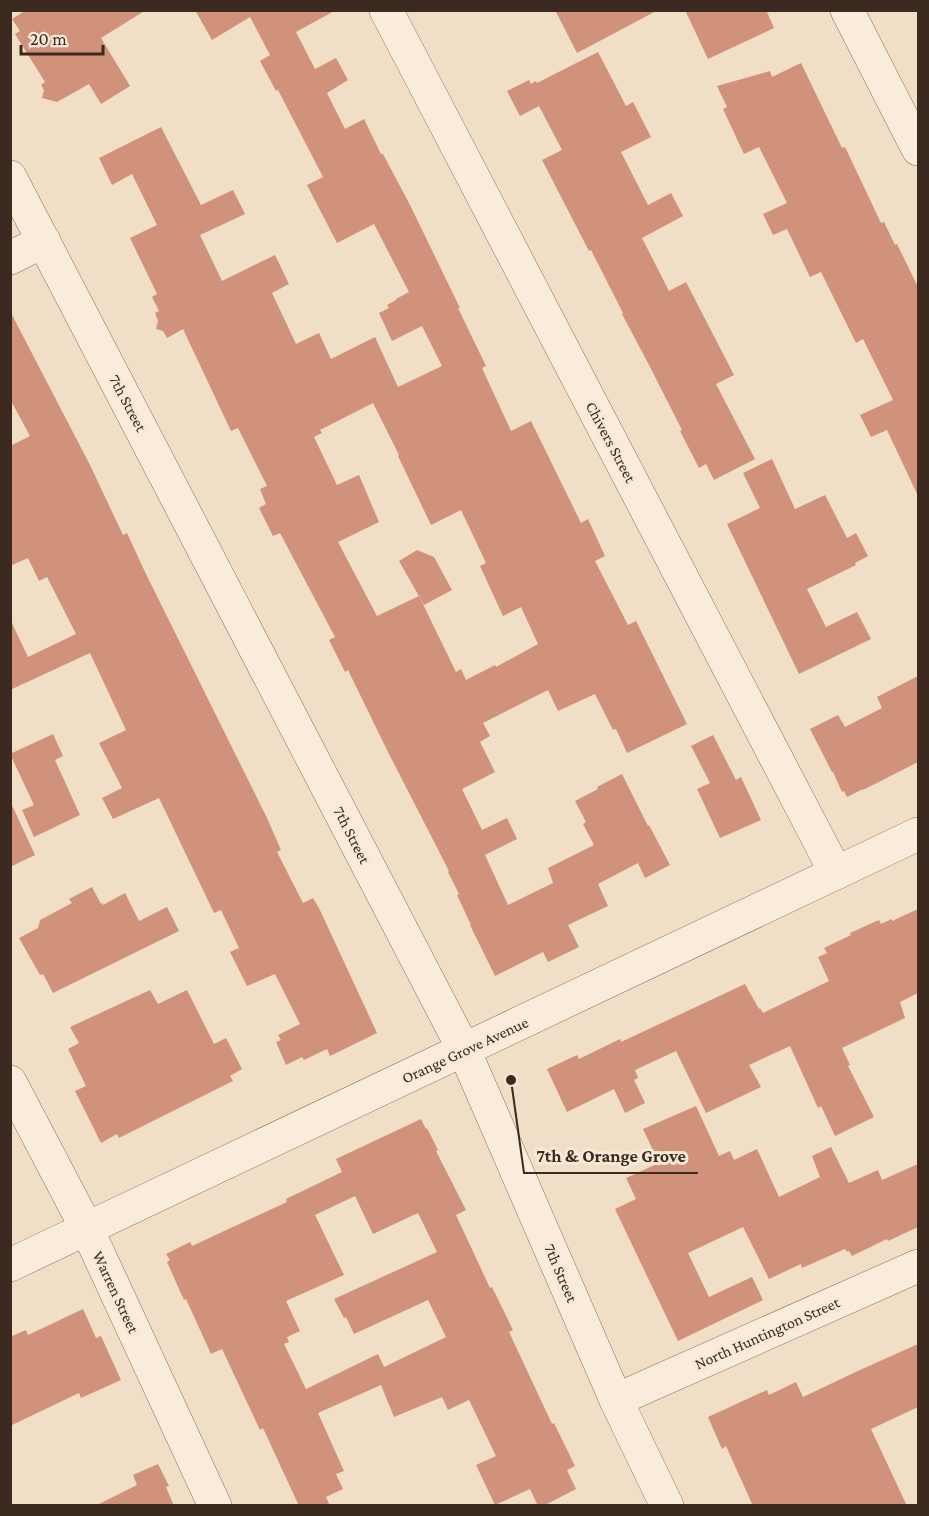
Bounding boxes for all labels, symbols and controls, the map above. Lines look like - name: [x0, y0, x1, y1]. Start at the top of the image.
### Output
- scale bar: [21, 18, 104, 56]
- text: 20 m: [30, 29, 67, 49]
- street label: 7th Street: [106, 372, 150, 435]
- street label: Chivers Street: [583, 399, 640, 486]
- street label: 7th Street: [330, 804, 374, 867]
- street label: Orange Grove Avenue: [399, 1013, 531, 1088]
- callout: 7th & Orange Grove: [524, 1137, 698, 1173]
- text: 7th & Orange Grove: [536, 1146, 686, 1166]
- street label: 7th Street: [541, 1241, 581, 1305]
- street label: Warren Street: [90, 1248, 143, 1336]
- street label: North Huntington Street: [692, 1293, 843, 1374]

